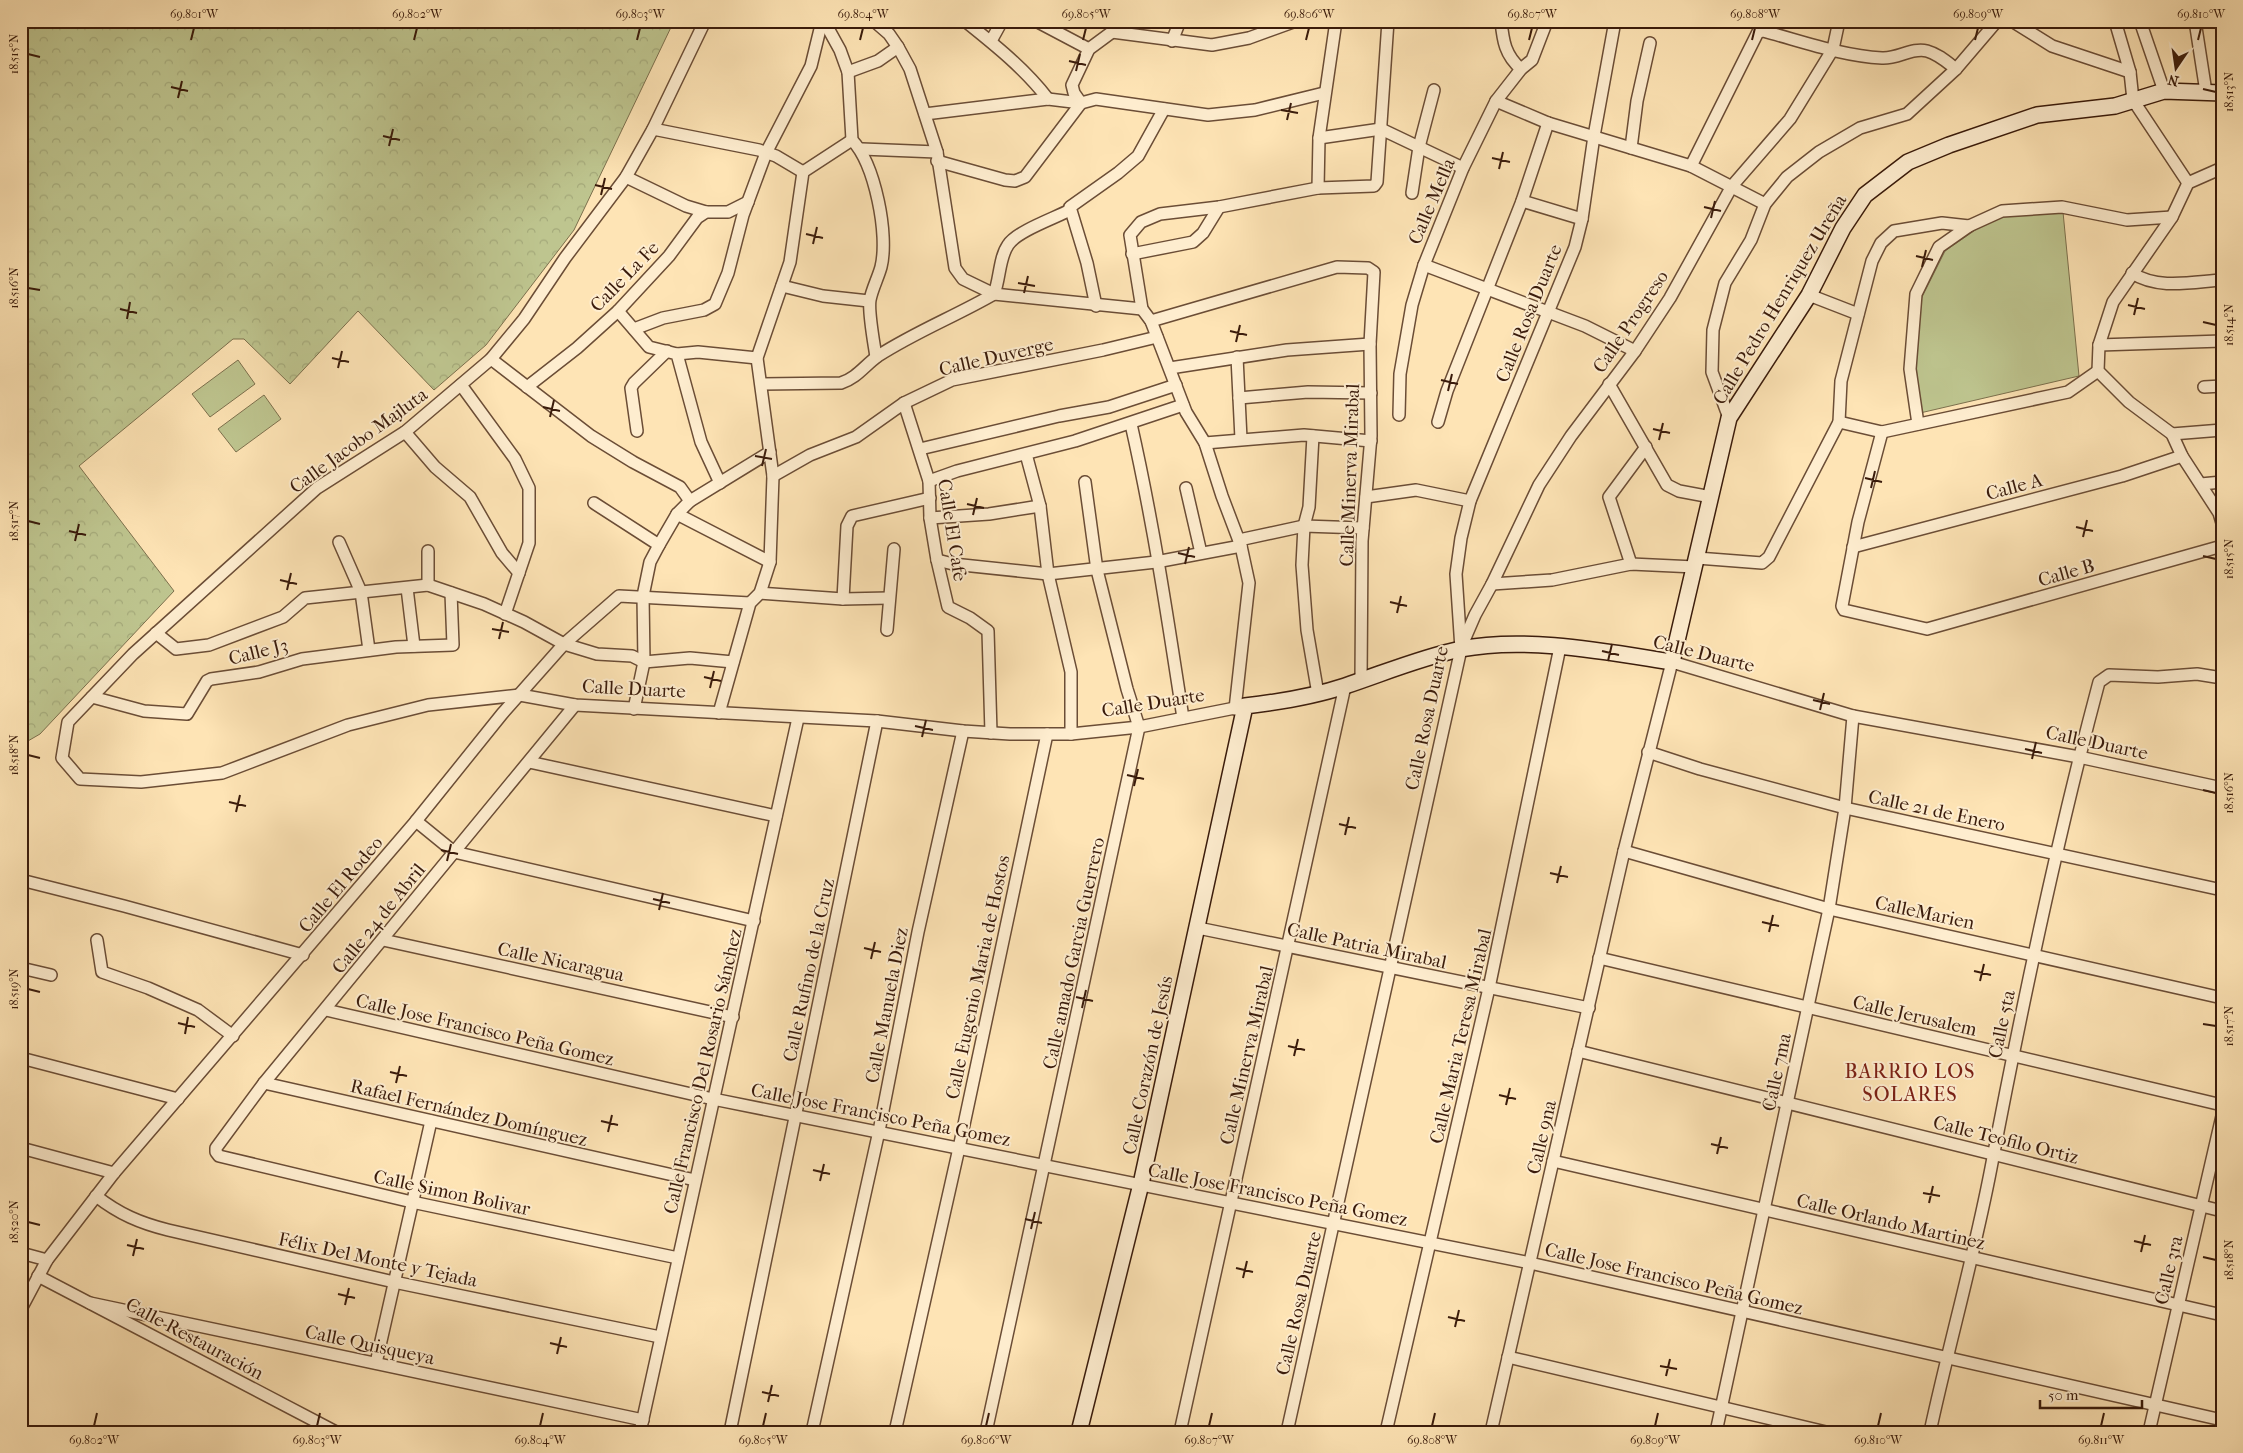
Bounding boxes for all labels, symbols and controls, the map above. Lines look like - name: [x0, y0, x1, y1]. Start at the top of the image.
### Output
- text: 69.801°W: [170, 7, 219, 21]
- text: 69.802°W: [392, 7, 443, 21]
- text: 69.803°W: [616, 7, 666, 21]
- text: 69.804°W: [838, 7, 890, 21]
- text: 69.805°W: [1061, 7, 1112, 21]
- text: 69.806°W: [1284, 7, 1335, 21]
- text: 69.807°W: [1507, 7, 1558, 21]
- text: 69.808°W: [1730, 7, 1781, 21]
- text: 69.809°W: [1953, 7, 2004, 21]
- text: 69.810°W: [2177, 7, 2226, 21]
- text: 18.515°N: [7, 34, 21, 74]
- north arrow: [2150, 42, 2200, 92]
- text: N: [2166, 71, 2180, 90]
- text: 18.513°N: [2222, 72, 2236, 112]
- street label: Calle Mella: [1404, 155, 1460, 248]
- street label: Calle Pedro Henriquez Ureña: [1708, 190, 1851, 408]
- street label: Calle La Fe: [586, 237, 664, 316]
- street label: Calle Rosa Duarte: [1491, 241, 1567, 386]
- street label: Calle Progreso: [1588, 266, 1673, 377]
- text: 18.516°N: [7, 267, 21, 309]
- text: 18.514°N: [2222, 304, 2236, 346]
- street label: Calle Duverge: [937, 333, 1056, 381]
- street label: Calle Jacobo Majluta: [285, 383, 432, 498]
- street label: Calle Minerva Mirabal: [1336, 383, 1364, 567]
- street label: Calle A: [1984, 469, 2046, 505]
- street label: Calle El Cafe: [933, 477, 971, 583]
- text: 18.517°N: [7, 501, 21, 541]
- text: 18.515°N: [2222, 539, 2236, 579]
- street label: Calle B: [2035, 554, 2097, 591]
- street label: Calle Duarte: [1651, 631, 1757, 677]
- street label: Calle J3: [226, 634, 290, 670]
- street label: Calle Rosa Duarte: [1401, 644, 1453, 792]
- street label: Calle Duarte: [582, 675, 686, 703]
- street label: Calle Duarte: [1100, 684, 1206, 722]
- street label: Calle Duarte: [2044, 721, 2150, 765]
- text: 18.518°N: [7, 734, 21, 776]
- text: 18.516°N: [2222, 772, 2236, 814]
- street label: Calle 21 de Enero: [1866, 786, 2008, 836]
- street label: Calle El Rodeo: [294, 832, 388, 937]
- street label: Calle amado Garcia Guerrero: [1039, 835, 1109, 1071]
- street label: Calle Eugenio Maria de Hostos: [941, 853, 1015, 1101]
- street label: Calle 24 de Abril: [328, 859, 430, 978]
- street label: Calle Rufino de la Cruz: [779, 877, 839, 1064]
- street label: CalleMarien: [1873, 892, 1977, 934]
- street label: Calle Patria Mirabal: [1285, 918, 1449, 974]
- street label: Calle Manuela Diez: [861, 925, 913, 1085]
- street label: Calle Francisco Del Rosario Sánchez: [659, 926, 747, 1216]
- street label: Calle Maria Teresa Mirabal: [1426, 927, 1496, 1146]
- street label: Calle Nicaragua: [495, 938, 626, 986]
- street label: Calle Minerva Mirabal: [1216, 964, 1278, 1147]
- text: 18.519°N: [7, 968, 21, 1010]
- street label: Calle Corazón de Jesús: [1118, 974, 1178, 1157]
- street label: Calle 5ta: [1984, 988, 2020, 1060]
- street label: Calle Jose Francisco Peña Gomez: [354, 990, 616, 1070]
- street label: Calle Jerusalem: [1851, 991, 1979, 1041]
- text: 18.517°N: [2222, 1006, 2236, 1046]
- street label: Calle 7ma: [1758, 1031, 1796, 1113]
- district label: BARRIO LOS SOLARES: [1845, 1060, 1975, 1106]
- street label: Rafael Fernández Domínguez: [348, 1075, 589, 1151]
- street label: Calle Jose Francisco Peña Gomez: [749, 1079, 1013, 1151]
- street label: Calle 9na: [1523, 1098, 1561, 1176]
- street label: Calle Teofilo Ortiz: [1931, 1111, 2081, 1169]
- street label: Calle Jose Francisco Peña Gomez: [1146, 1159, 1410, 1231]
- street label: Calle Simon Bolivar: [371, 1166, 533, 1221]
- street label: Calle Orlando Martinez: [1794, 1190, 1987, 1254]
- text: 18.520°N: [7, 1200, 21, 1244]
- street label: Félix Del Monte y Tejada: [276, 1228, 479, 1292]
- street label: Calle Rosa Duarte: [1272, 1229, 1326, 1377]
- street label: Calle 3ra: [2150, 1233, 2188, 1307]
- street label: Calle Jose Francisco Peña Gomez: [1543, 1239, 1805, 1319]
- text: 18.518°N: [2222, 1239, 2236, 1281]
- street label: Calle Restauración: [122, 1293, 267, 1384]
- street label: Calle Quisqueya: [303, 1321, 437, 1369]
- scale bar: [2040, 1378, 2143, 1410]
- text: 50 m: [2048, 1386, 2079, 1404]
- text: 69.802°W: [69, 1433, 120, 1447]
- text: 69.803°W: [293, 1433, 343, 1447]
- text: 69.804°W: [515, 1433, 567, 1447]
- text: 69.805°W: [738, 1433, 789, 1447]
- text: 69.806°W: [961, 1433, 1012, 1447]
- text: 69.807°W: [1184, 1433, 1235, 1447]
- text: 69.808°W: [1407, 1433, 1458, 1447]
- text: 69.809°W: [1630, 1433, 1681, 1447]
- text: 69.810°W: [1854, 1433, 1903, 1447]
- text: 69.811°W: [2078, 1433, 2125, 1447]

